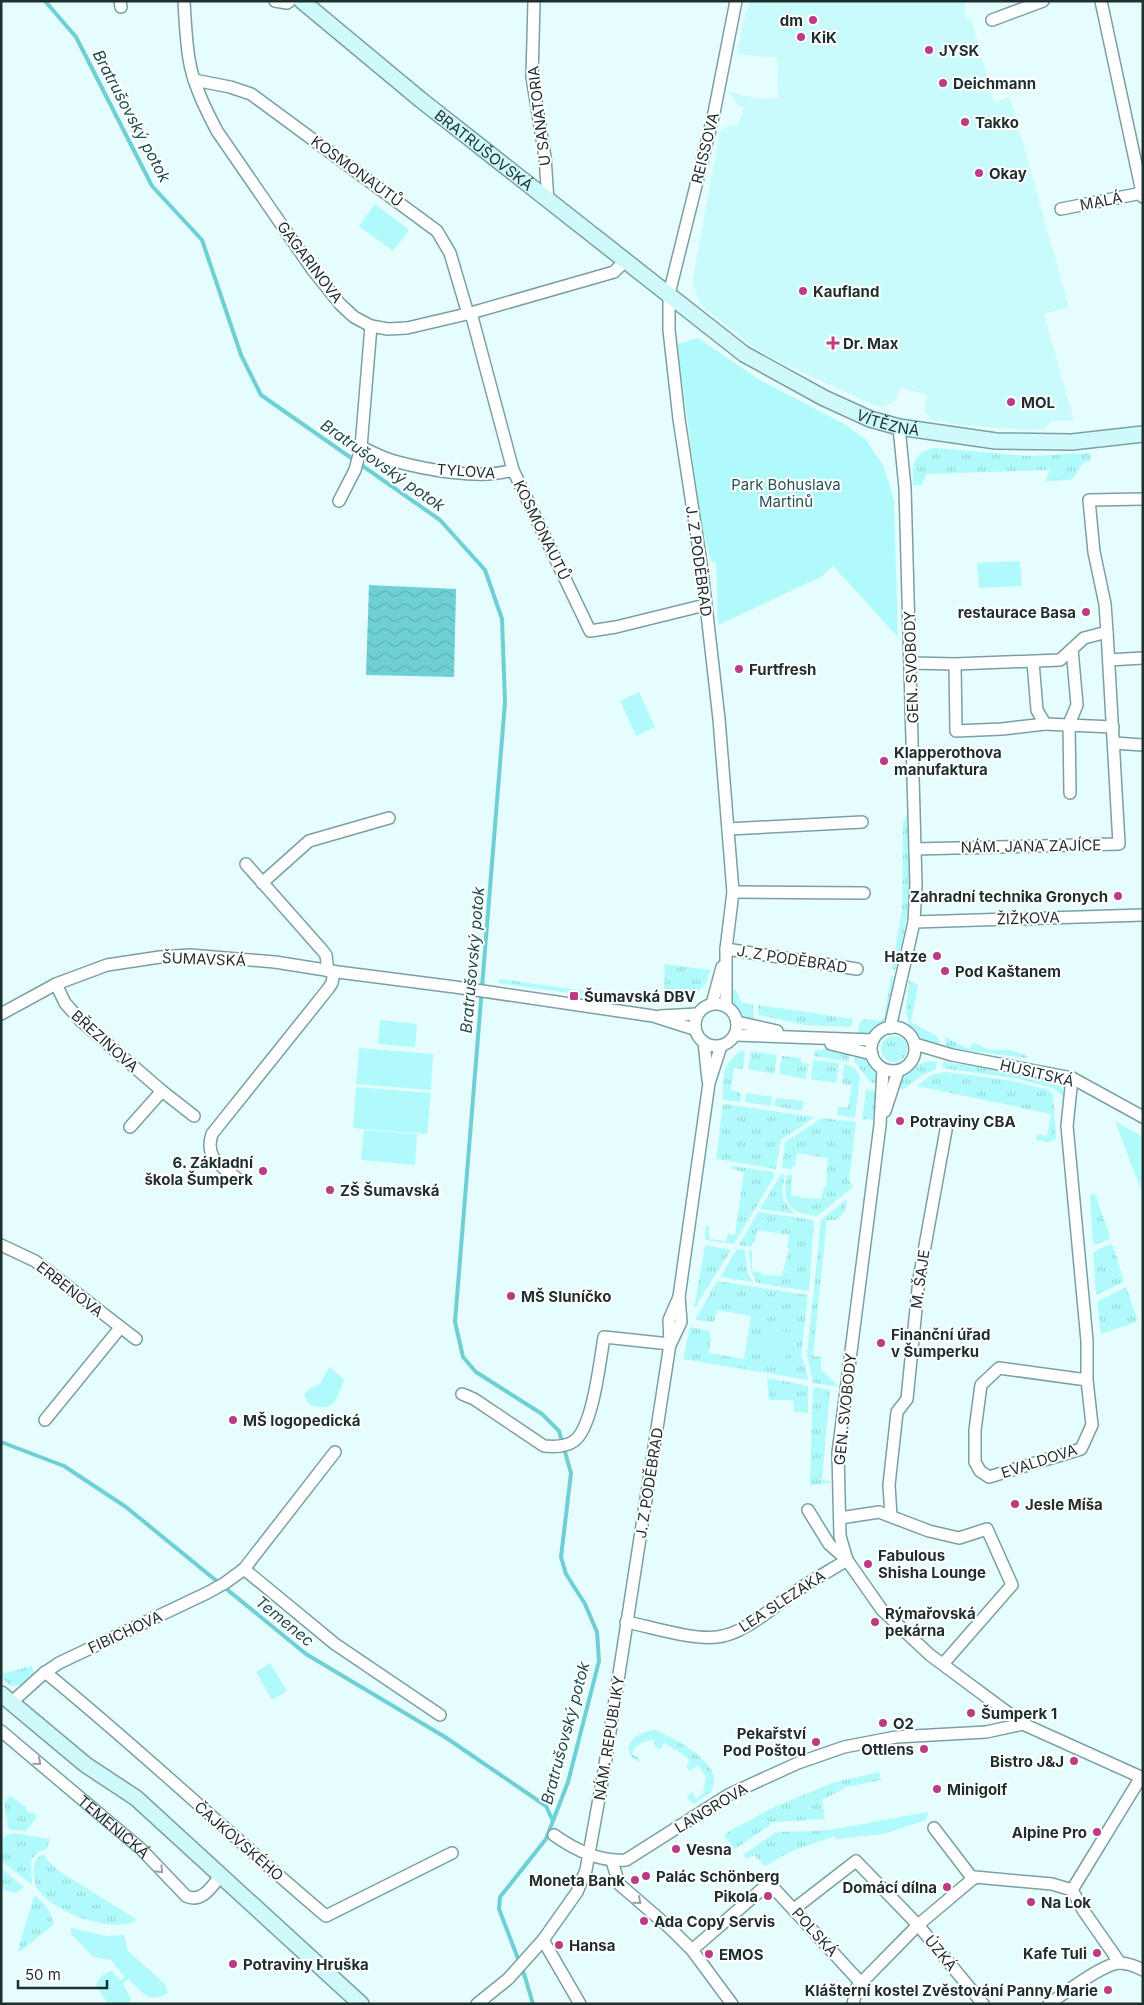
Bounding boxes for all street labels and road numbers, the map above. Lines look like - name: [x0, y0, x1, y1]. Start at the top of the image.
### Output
- street label: U SANATORIA: [523, 65, 555, 167]
- street label: BRATRUŠOVSKÁ: [431, 105, 537, 194]
- street label: REISSOVA: [687, 110, 723, 186]
- street label: KOSMONAUTŮ: [307, 131, 407, 211]
- street label: MALÁ: [1078, 188, 1124, 214]
- street label: GAGARINOVA: [273, 217, 347, 307]
- street label: VÍTĚZNÁ: [854, 405, 921, 439]
- street label: TYLOVA: [436, 459, 496, 483]
- street label: KOSMONAUTŮ: [510, 477, 574, 583]
- street label: J. Z PODĚBRAD: [682, 504, 716, 618]
- street label: GEN. SVOBODY: [900, 610, 922, 724]
- street label: NÁM. JANA ZAJÍCE: [961, 835, 1101, 857]
- street label: ŽIŽKOVA: [996, 907, 1060, 929]
- street label: J. Z PODĚBRAD: [735, 941, 849, 977]
- street label: ŠUMAVSKÁ: [162, 948, 246, 970]
- street label: BŘEZINOVA: [67, 1006, 143, 1076]
- street label: HUSITSKÁ: [998, 1055, 1076, 1091]
- street label: M. ŠAJE: [906, 1248, 934, 1310]
- street label: ERBENOVA: [33, 1257, 107, 1321]
- street label: GEN. SVOBODY: [830, 1352, 860, 1466]
- street label: J. Z PODĚBRAD: [631, 1426, 667, 1540]
- street label: EVALDOVA: [999, 1440, 1079, 1482]
- street label: LEA SLEZAKA: [735, 1566, 829, 1636]
- street label: FIBICHOVA: [85, 1607, 165, 1657]
- street label: NÁM. REPUBLIKY: [590, 1674, 628, 1802]
- street label: LANGROVA: [671, 1779, 751, 1837]
- street label: TEMENICKÁ: [74, 1791, 154, 1862]
- street label: ČAJKOVSKÉHO: [191, 1797, 287, 1885]
- street label: POLSKÁ: [788, 1903, 842, 1961]
- street label: ÚZKÁ: [921, 1931, 961, 1975]

